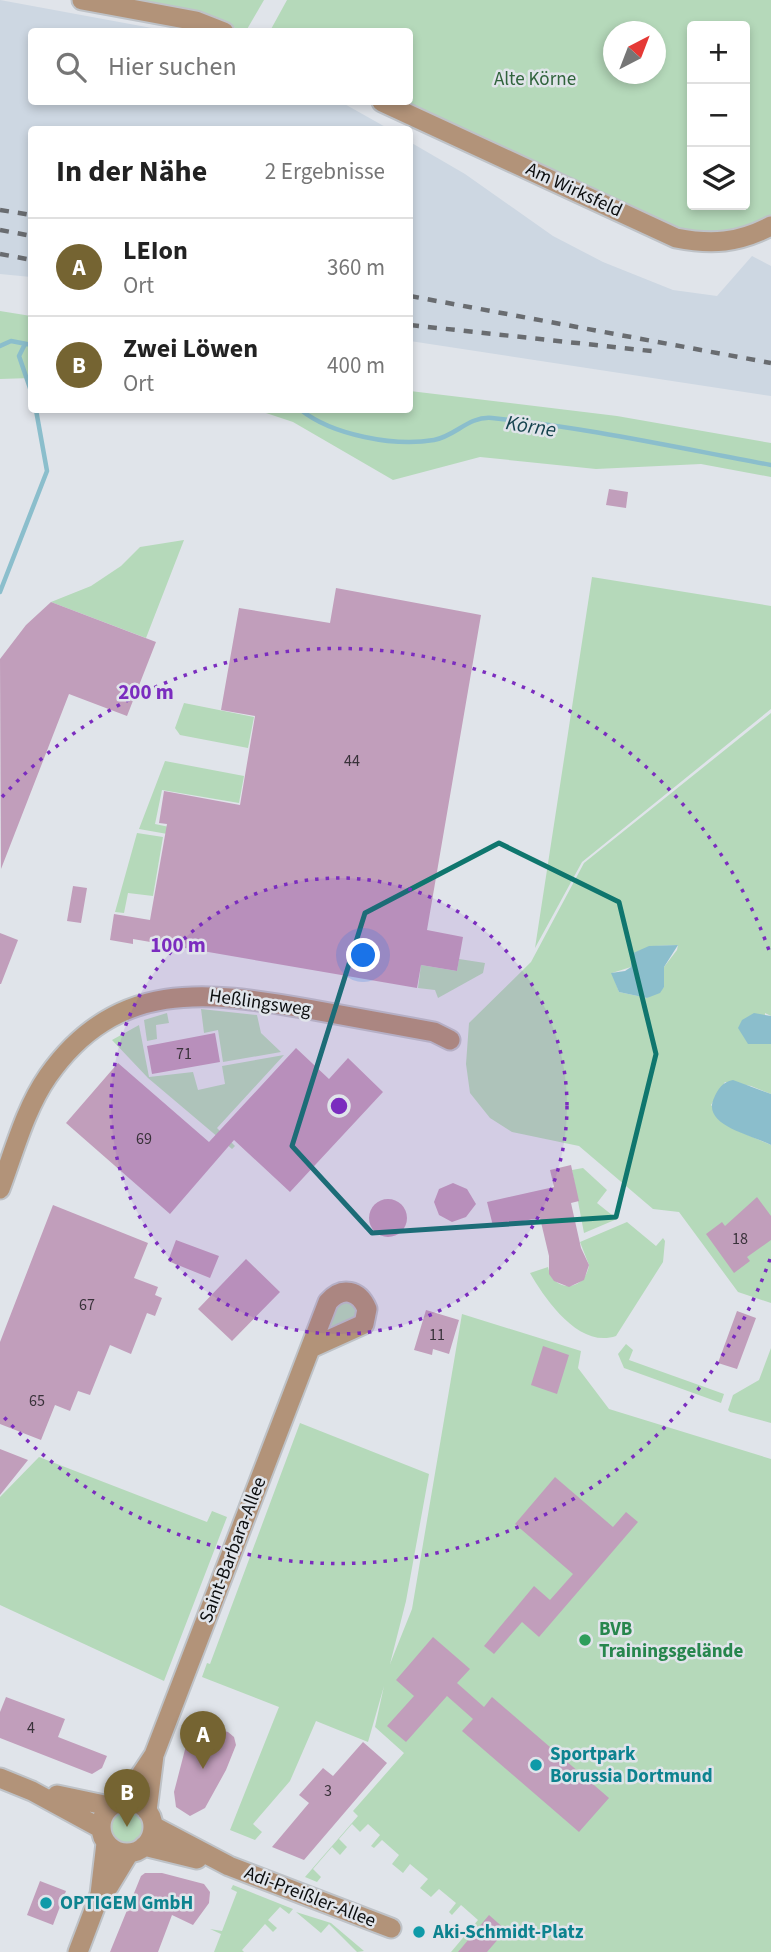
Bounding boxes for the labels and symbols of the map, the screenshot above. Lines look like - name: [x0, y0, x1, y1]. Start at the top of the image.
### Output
- north arrow: [603, 21, 666, 84]
- park label: Alte Körne: [494, 66, 576, 93]
- street label: Am Wirksfeld: [521, 156, 627, 224]
- water label: Körne: [504, 407, 558, 445]
- text: 200 m: [118, 677, 174, 707]
- house number: 44: [344, 750, 360, 772]
- text: 100 m: [150, 930, 206, 960]
- your location: [346, 938, 380, 972]
- street label: Heßlingsweg: [207, 982, 313, 1024]
- house number: 71: [176, 1043, 192, 1065]
- centre of rings: [327, 1094, 351, 1118]
- house number: 69: [136, 1128, 152, 1150]
- house number: 18: [732, 1228, 748, 1250]
- house number: 67: [79, 1294, 95, 1316]
- house number: 11: [429, 1324, 445, 1346]
- house number: 65: [29, 1390, 45, 1412]
- street label: Saint-Barbara-Allee: [193, 1473, 273, 1627]
- place label: BVB Trainingsgelände: [599, 1616, 743, 1665]
- marker: BVB Trainingsgelände: [577, 1632, 593, 1648]
- pin: A: [180, 1711, 226, 1769]
- house number: 4: [27, 1717, 35, 1739]
- place label: Sportpark Borussia Dortmund: [550, 1741, 713, 1790]
- marker: Sportpark Borussia Dortmund: [528, 1757, 544, 1773]
- pin: B: [104, 1769, 150, 1827]
- house number: 3: [324, 1780, 332, 1802]
- street label: Adi-Preißler-Allee: [240, 1860, 380, 1934]
- place label: OPTIGEM GmbH: [60, 1890, 193, 1917]
- marker: OPTIGEM GmbH: [38, 1895, 54, 1911]
- place label: Aki-Schmidt-Platz: [432, 1919, 584, 1946]
- marker: Aki-Schmidt-Platz: [411, 1924, 427, 1940]

